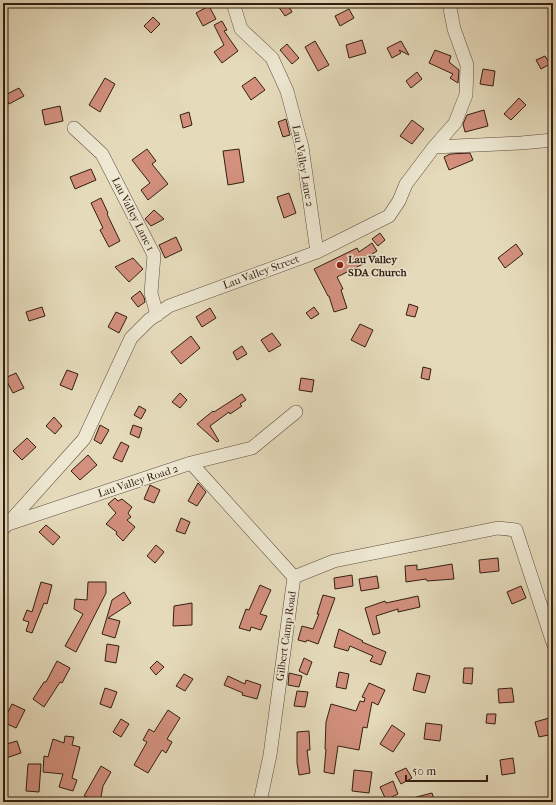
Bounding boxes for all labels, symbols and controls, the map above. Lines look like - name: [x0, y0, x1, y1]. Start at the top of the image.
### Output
- street label: Lau Valley Lane 2: [289, 124, 317, 208]
- street label: Lau Valley Lane 1: [109, 175, 157, 253]
- street label: Lau Valley Street: [221, 252, 301, 292]
- place label: Lau Valley SDA Church: [348, 253, 407, 279]
- marker: Lau Valley SDA Church: [335, 260, 345, 270]
- street label: Lau Valley Road 2: [96, 462, 180, 500]
- street label: Gilbert Camp Road: [273, 589, 299, 682]
- scale bar: [406, 757, 487, 783]
- text: 50 m: [412, 764, 436, 778]

